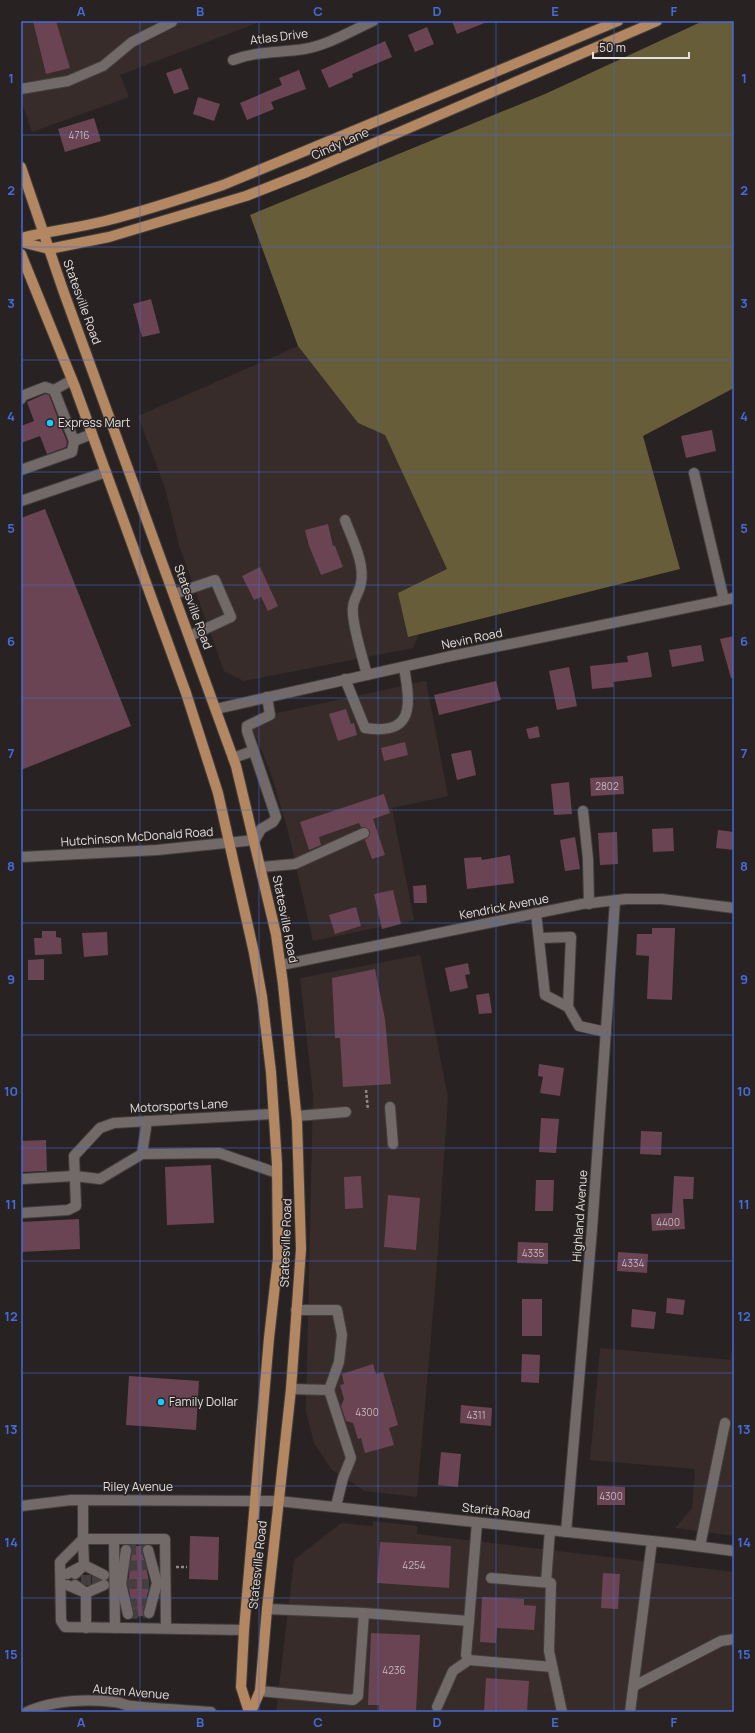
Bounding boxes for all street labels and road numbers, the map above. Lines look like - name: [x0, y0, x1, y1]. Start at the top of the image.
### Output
- street label: Atlas Drive: [249, 25, 309, 48]
- street label: Cindy Lane: [308, 123, 371, 164]
- street label: Statesville Road: [59, 257, 106, 346]
- street label: Statesville Road: [170, 562, 217, 651]
- street label: Nevin Road: [440, 624, 504, 653]
- street label: Hutchinson McDonald Road: [60, 823, 214, 850]
- street label: Statesville Road: [269, 874, 302, 964]
- street label: Kendrick Avenue: [458, 889, 550, 924]
- street label: Motorsports Lane: [130, 1094, 228, 1117]
- street label: Highland Avenue: [568, 1169, 591, 1263]
- street label: Statesville Road: [275, 1198, 296, 1288]
- street label: Riley Avenue: [103, 1478, 173, 1495]
- street label: Starita Road: [461, 1498, 531, 1523]
- street label: Statesville Road: [244, 1520, 271, 1610]
- street label: Auten Avenue: [92, 1680, 170, 1703]

